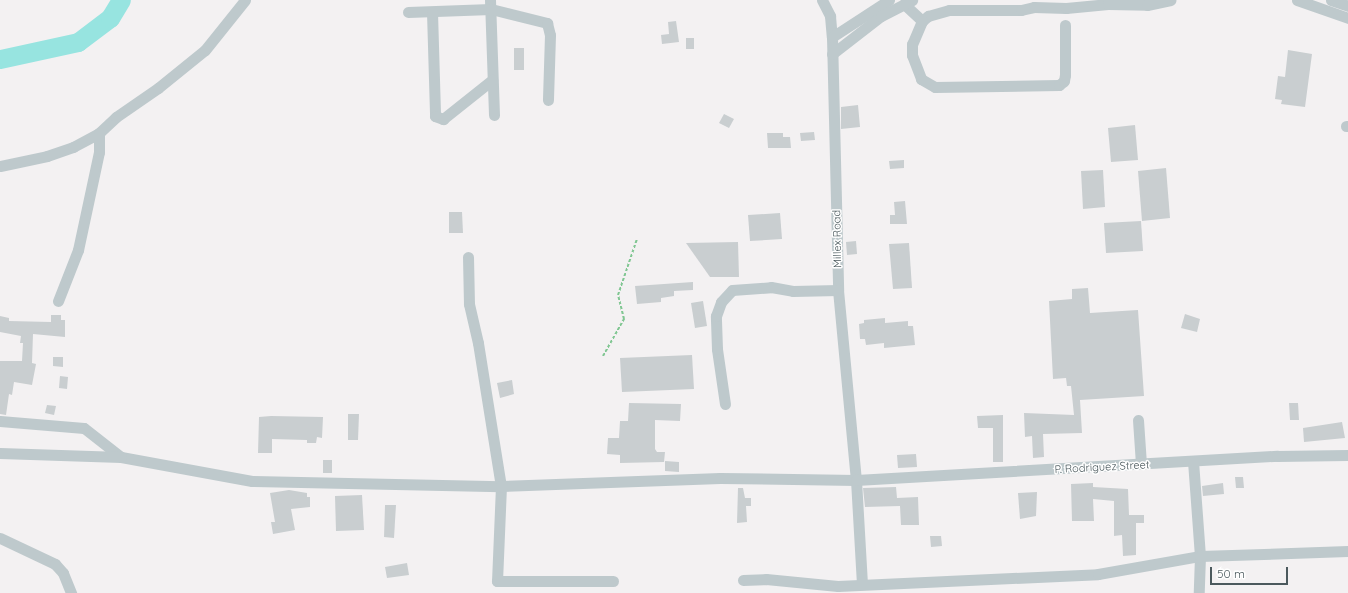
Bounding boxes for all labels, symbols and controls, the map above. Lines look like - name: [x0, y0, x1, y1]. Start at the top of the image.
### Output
- street label: Millex Road: [830, 210, 844, 268]
- street label: P. Rodriguez Street: [1054, 458, 1150, 476]
- scale bar: [1212, 559, 1290, 585]
- text: 50 m: [1217, 566, 1245, 581]

